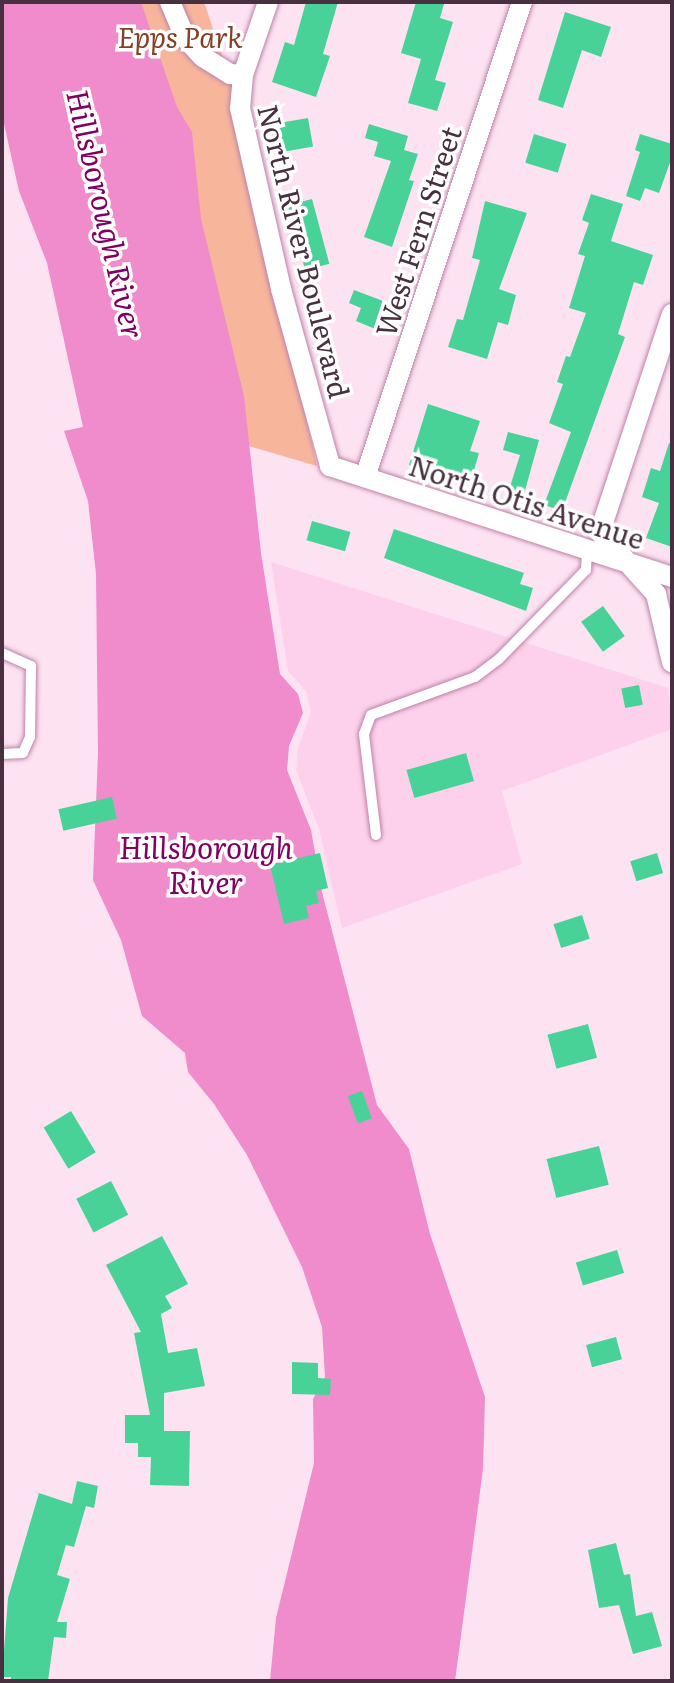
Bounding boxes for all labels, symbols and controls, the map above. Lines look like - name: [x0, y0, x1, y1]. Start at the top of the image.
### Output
- park label: Epps Park: [117, 19, 243, 53]
- water label: Hillsborough River: [61, 86, 153, 342]
- street label: North River Boulevard: [252, 101, 358, 401]
- street label: West Fern Street: [367, 122, 467, 340]
- street label: North Otis Avenue: [405, 447, 649, 555]
- water label: Hillsborough River: [119, 828, 293, 898]

